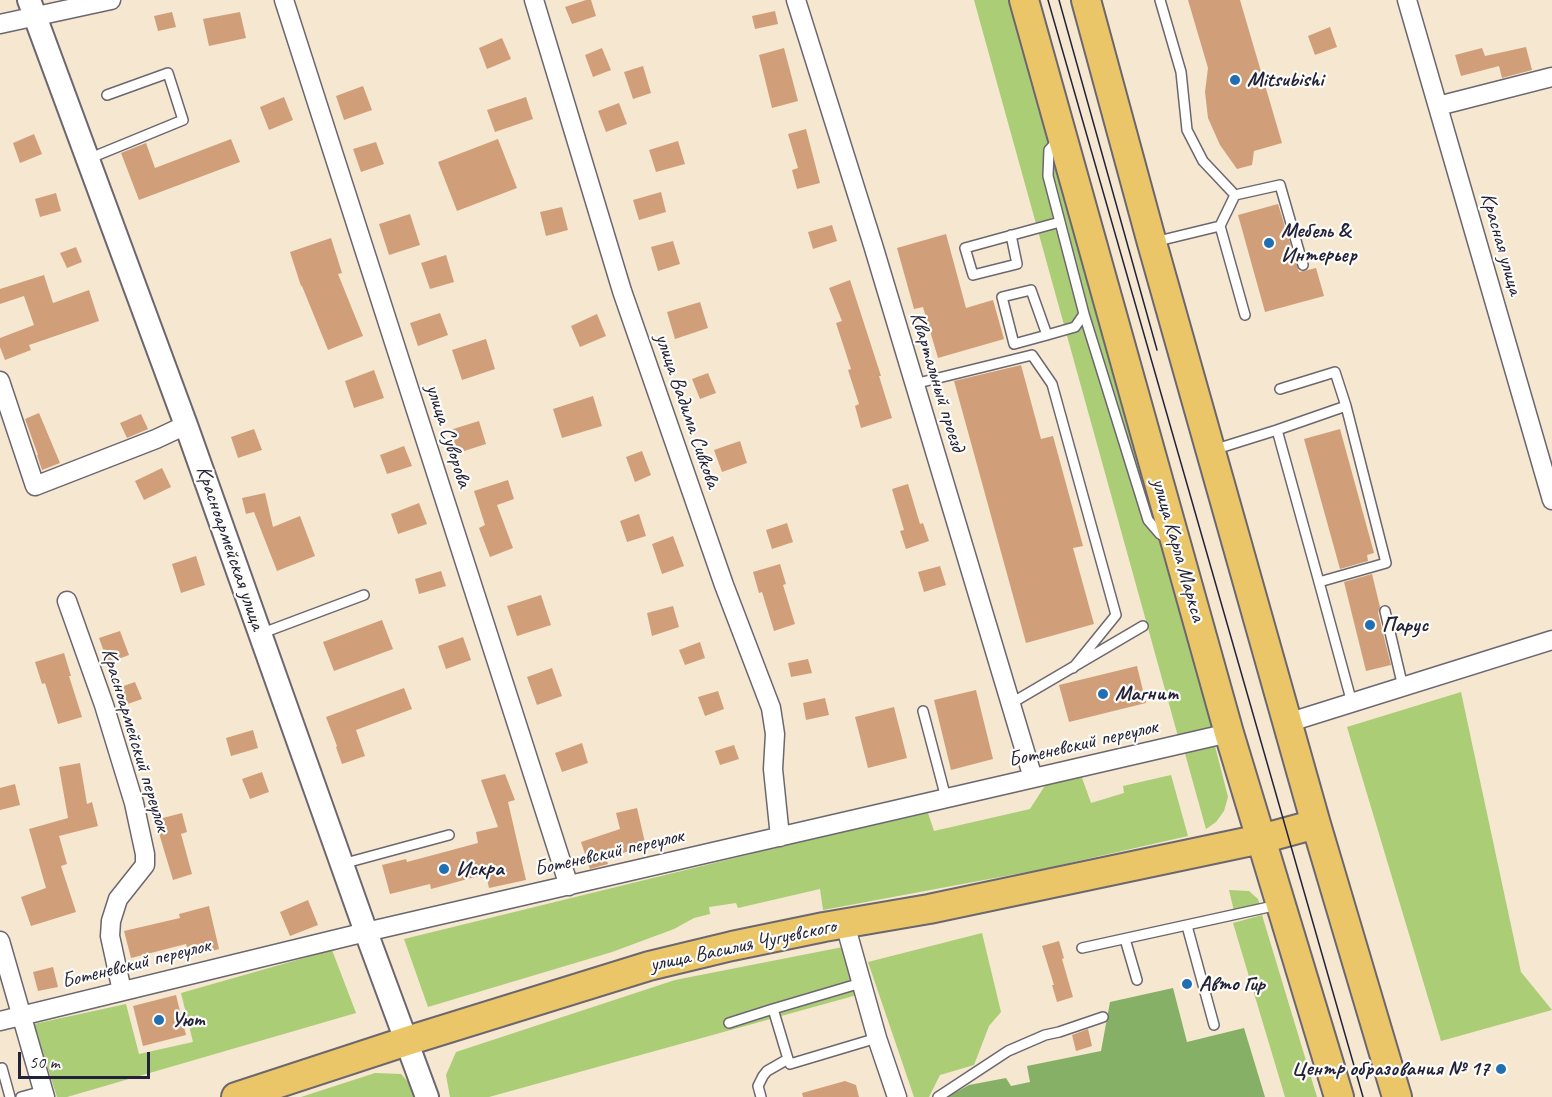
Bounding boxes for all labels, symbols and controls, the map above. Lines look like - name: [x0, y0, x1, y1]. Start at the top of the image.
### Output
- place label: Mitsubishi: [1247, 67, 1323, 93]
- marker: Mitsubishi: [1228, 73, 1242, 87]
- street label: Красная улица: [1474, 190, 1528, 298]
- place label: Мебель & Интерьер: [1281, 218, 1357, 268]
- marker: Мебель & Интерьер: [1262, 236, 1276, 250]
- street label: Квартальный проезд: [904, 309, 970, 455]
- street label: улица Вадима Сивкова: [649, 330, 725, 492]
- street label: улица Суворова: [419, 381, 477, 491]
- street label: Красноармейская улица: [190, 463, 270, 633]
- street label: улица Карла Маркса: [1146, 475, 1210, 625]
- place label: Парус: [1382, 612, 1428, 638]
- marker: Парус: [1363, 618, 1377, 632]
- street label: Красноармейский переулок: [95, 645, 175, 835]
- place label: Магнит: [1115, 681, 1178, 707]
- marker: Магнит: [1096, 687, 1110, 701]
- street label: Ботеневский переулок: [1006, 715, 1160, 773]
- street label: Ботеневский переулок: [532, 824, 686, 882]
- place label: Искра: [456, 856, 504, 882]
- marker: Искра: [437, 862, 451, 876]
- street label: улица Василия Чугуевского: [648, 914, 838, 978]
- street label: Ботеневский переулок: [59, 933, 213, 995]
- place label: Авто Гир: [1199, 971, 1265, 997]
- marker: Авто Гир: [1180, 977, 1194, 991]
- place label: Уют: [171, 1007, 204, 1033]
- marker: Уют: [152, 1013, 166, 1027]
- scale bar: [21, 1040, 153, 1078]
- text: 50 m: [29, 1051, 60, 1073]
- place label: Центр образования № 17: [1291, 1056, 1489, 1082]
- marker: Центр образования № 17: [1494, 1062, 1508, 1076]

